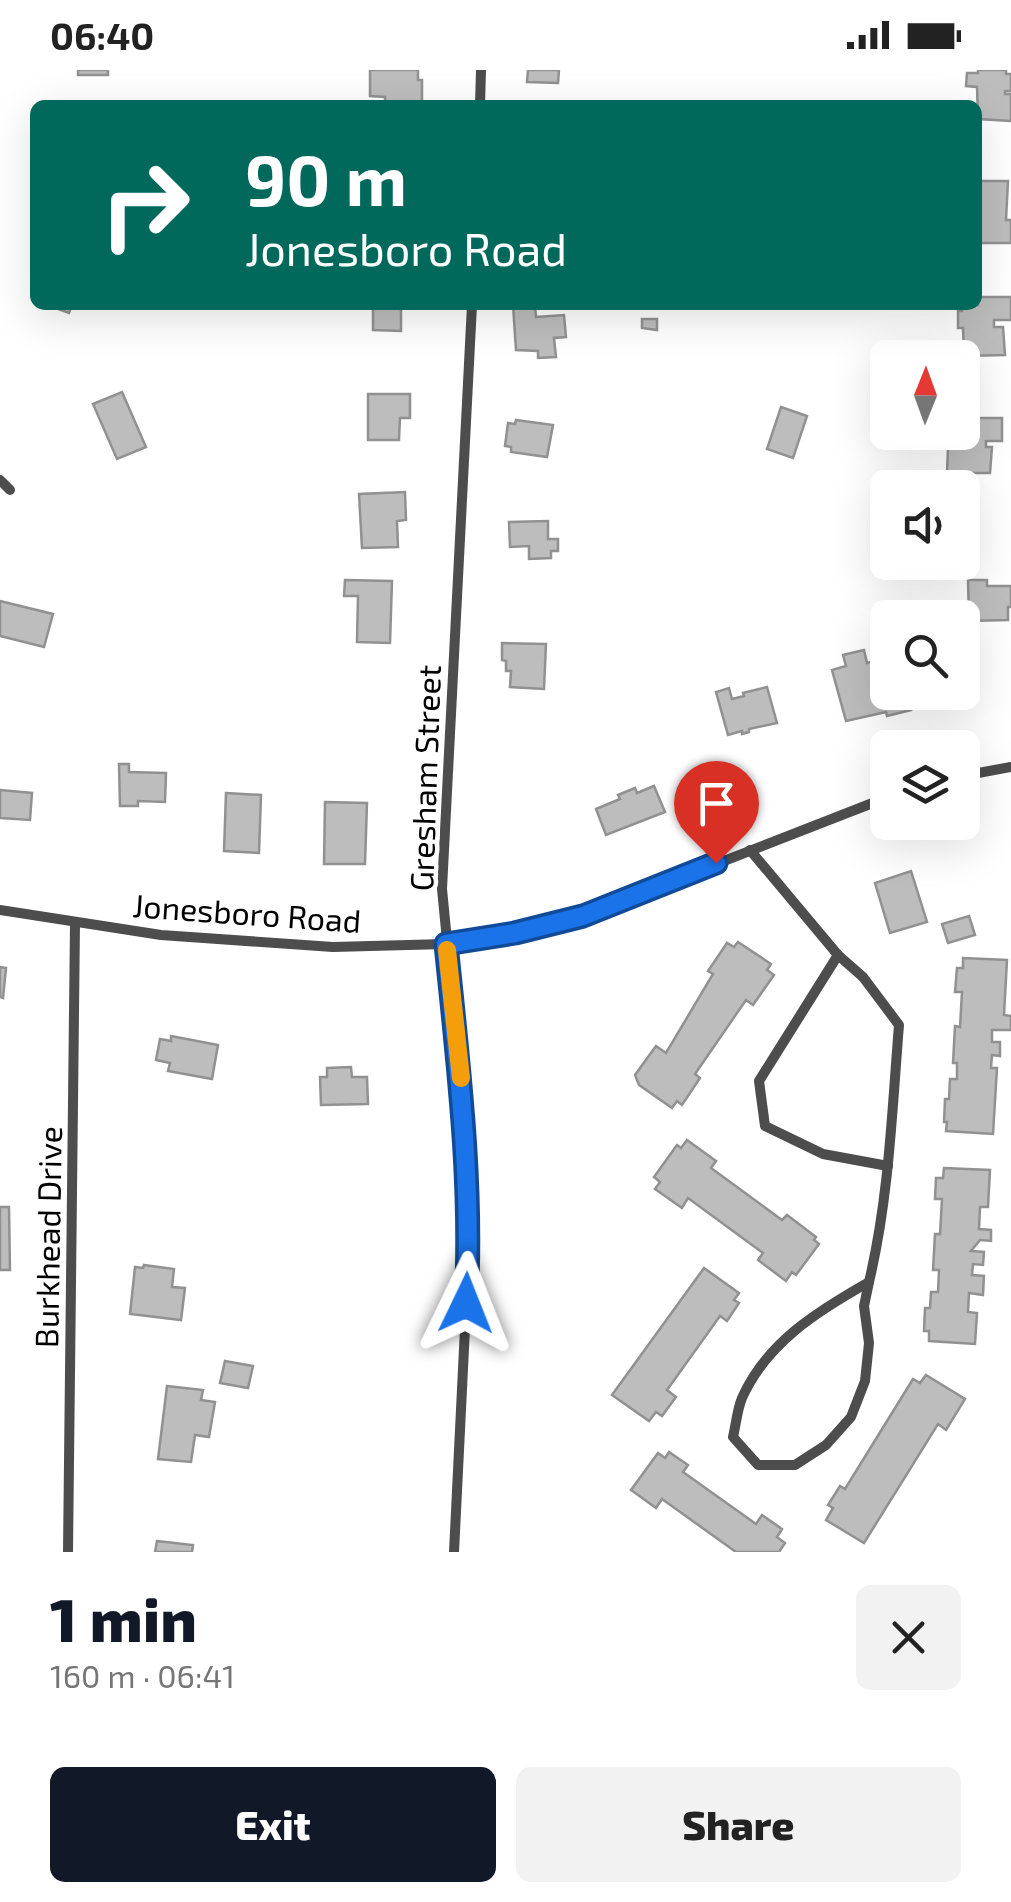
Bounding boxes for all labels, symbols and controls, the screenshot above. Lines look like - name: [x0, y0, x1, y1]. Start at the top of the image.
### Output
- text: 06:40: [50, 12, 154, 58]
- text: 90 m: [245, 136, 407, 220]
- icon: right: [80, 140, 210, 270]
- text: Jonesboro Road: [245, 221, 567, 275]
- north arrow: [870, 340, 980, 450]
- map controls: [870, 340, 980, 840]
- button: sound: [870, 470, 980, 580]
- button: search: [870, 600, 980, 710]
- street label: Gresham Street: [401, 664, 447, 892]
- button: layers: [870, 730, 980, 840]
- pin: [674, 761, 759, 864]
- icon: arrive: [689, 776, 744, 831]
- street label: Jonesboro Road: [131, 885, 363, 939]
- street label: Burkhead Drive: [26, 1126, 68, 1348]
- position arrow: [414, 1251, 518, 1355]
- text: 1 min: [50, 1582, 197, 1654]
- button: close: [856, 1585, 961, 1690]
- text: 160 m · 06:41: [50, 1656, 235, 1694]
- button: Exit: [50, 1767, 496, 1882]
- button: Share: [516, 1767, 961, 1882]

